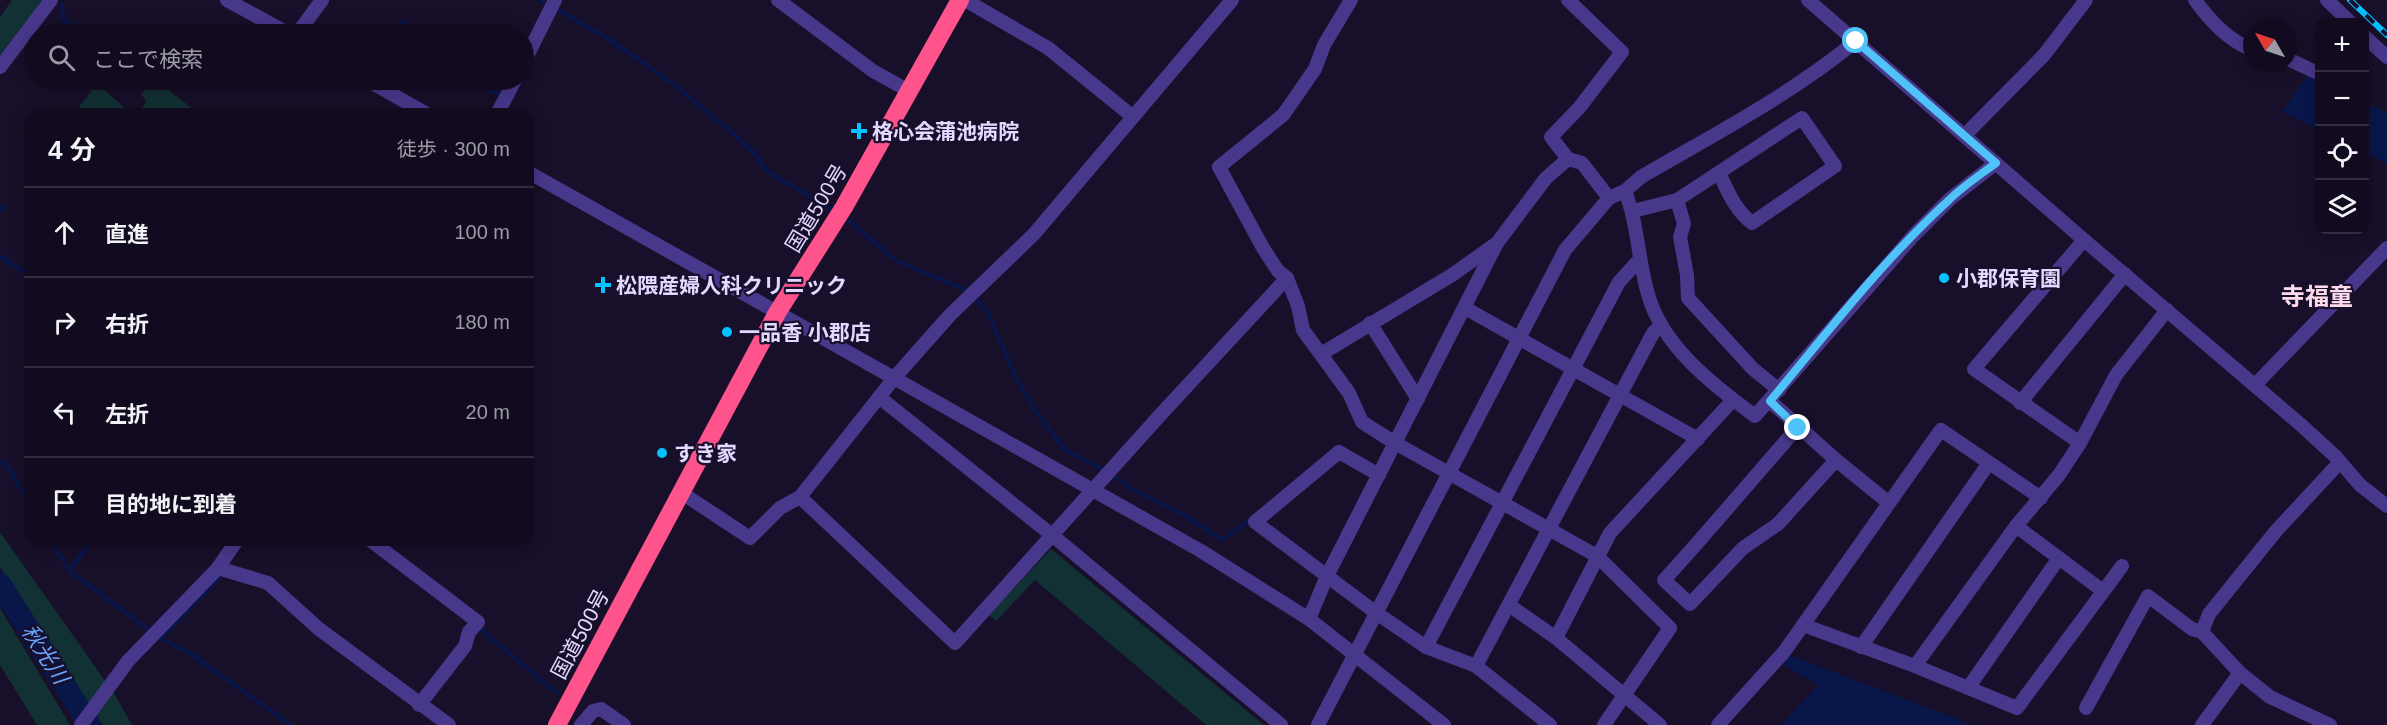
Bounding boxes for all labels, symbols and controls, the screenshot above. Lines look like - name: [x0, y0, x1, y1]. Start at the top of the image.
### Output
- north arrow: [2243, 18, 2297, 72]
- map controls: [2315, 18, 2369, 234]
- button: +: [2315, 18, 2369, 72]
- search box: [24, 24, 534, 90]
- route start: [1842, 27, 1868, 53]
- icon: search: [45, 41, 78, 74]
- text: ここで検索: [93, 47, 203, 72]
- button: −: [2315, 72, 2369, 126]
- place label: 格心会蒲池病院: [872, 120, 1019, 143]
- marker: 格心会蒲池病院: [850, 122, 868, 140]
- button: locate: [2315, 126, 2369, 180]
- text: 4 分: [48, 135, 96, 165]
- text: 徒歩 · 300 m: [397, 138, 510, 160]
- street label: 国道500号: [781, 160, 851, 256]
- button: layers: [2315, 180, 2369, 234]
- icon: ahead: [48, 216, 81, 249]
- text: 100 m: [454, 221, 510, 243]
- text: 直進: [105, 222, 149, 247]
- place label: 小郡保育園: [1956, 267, 2061, 290]
- marker: 小郡保育園: [1937, 271, 1951, 285]
- place label: 松隈産婦人科クリニック: [616, 274, 847, 297]
- marker: 松隈産婦人科クリニック: [594, 276, 612, 294]
- district label: 寺福童: [2281, 283, 2353, 310]
- icon: right: [48, 306, 81, 339]
- text: 180 m: [454, 311, 510, 333]
- text: 右折: [105, 312, 149, 337]
- place label: 一品香 小郡店: [739, 321, 871, 344]
- marker: 一品香 小郡店: [720, 325, 734, 339]
- icon: left: [48, 396, 81, 429]
- text: 20 m: [466, 401, 510, 423]
- text: 左折: [105, 402, 149, 427]
- route end: [1784, 414, 1810, 440]
- place label: すき家: [674, 442, 737, 465]
- marker: すき家: [655, 446, 669, 460]
- icon: arrive: [48, 486, 81, 519]
- text: 目的地に到着: [105, 492, 237, 517]
- street label: 国道500号: [547, 585, 613, 683]
- water label: 秋光川: [17, 620, 75, 690]

